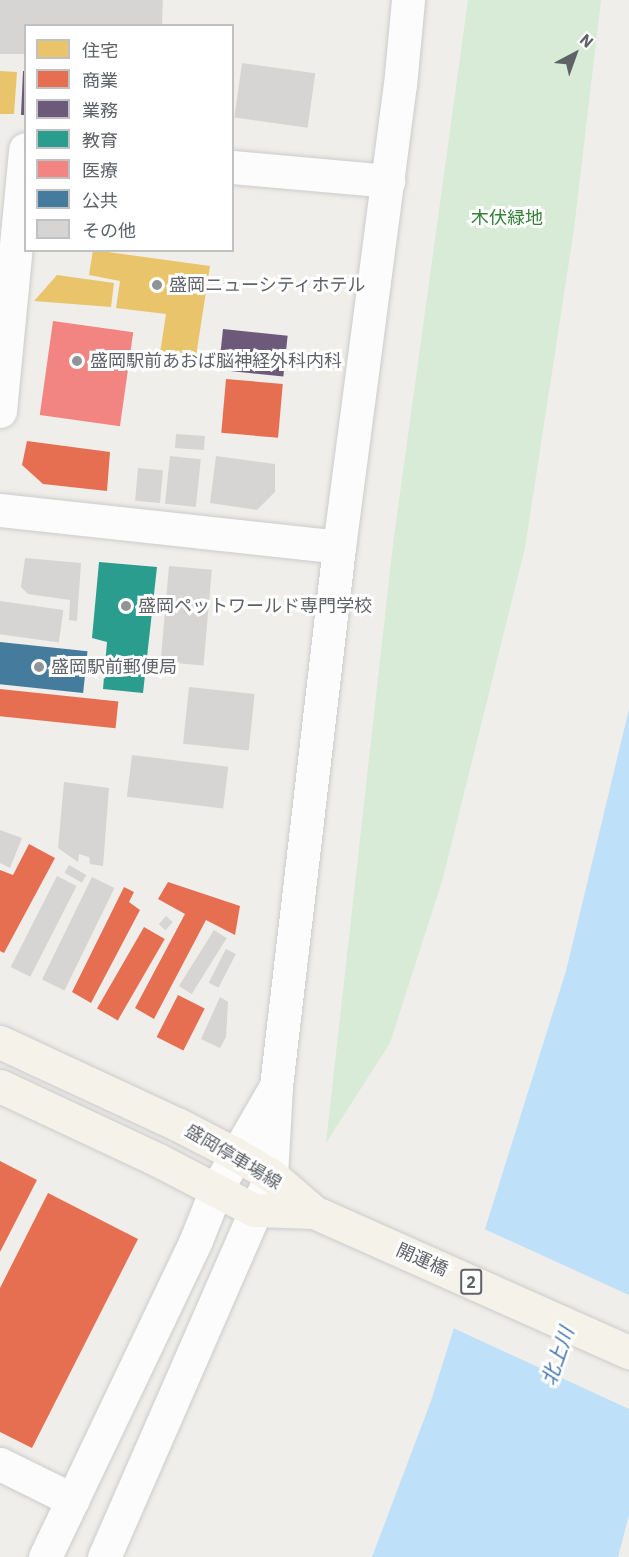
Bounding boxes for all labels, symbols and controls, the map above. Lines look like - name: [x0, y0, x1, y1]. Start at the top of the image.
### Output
- legend: [24, 24, 234, 252]
- north arrow: [545, 24, 605, 84]
- text: N: [576, 29, 598, 52]
- text: 住宅: [82, 39, 118, 62]
- text: 商業: [82, 69, 118, 92]
- text: 業務: [82, 99, 118, 122]
- text: 教育: [82, 129, 118, 152]
- text: 医療: [82, 159, 118, 182]
- text: 公共: [82, 189, 118, 212]
- park label: 木伏緑地: [471, 207, 543, 229]
- text: その他: [82, 219, 136, 242]
- place label: 盛岡ニューシティホテル: [169, 274, 367, 296]
- marker: 盛岡ニューシティホテル: [150, 278, 164, 292]
- place label: 盛岡駅前あおば脳神経外科内科: [90, 350, 342, 372]
- marker: 盛岡駅前あおば脳神経外科内科: [68, 352, 86, 370]
- place label: 盛岡ペットワールド専門学校: [138, 595, 372, 617]
- marker: 盛岡ペットワールド専門学校: [119, 599, 133, 613]
- place label: 盛岡駅前郵便局: [51, 656, 177, 678]
- marker: 盛岡駅前郵便局: [32, 660, 46, 674]
- street label: 盛岡停車場線: [181, 1120, 285, 1194]
- street label: 開運橋: [393, 1239, 451, 1281]
- road number: 2: [459, 1269, 483, 1295]
- water label: 北上川: [536, 1324, 578, 1388]

